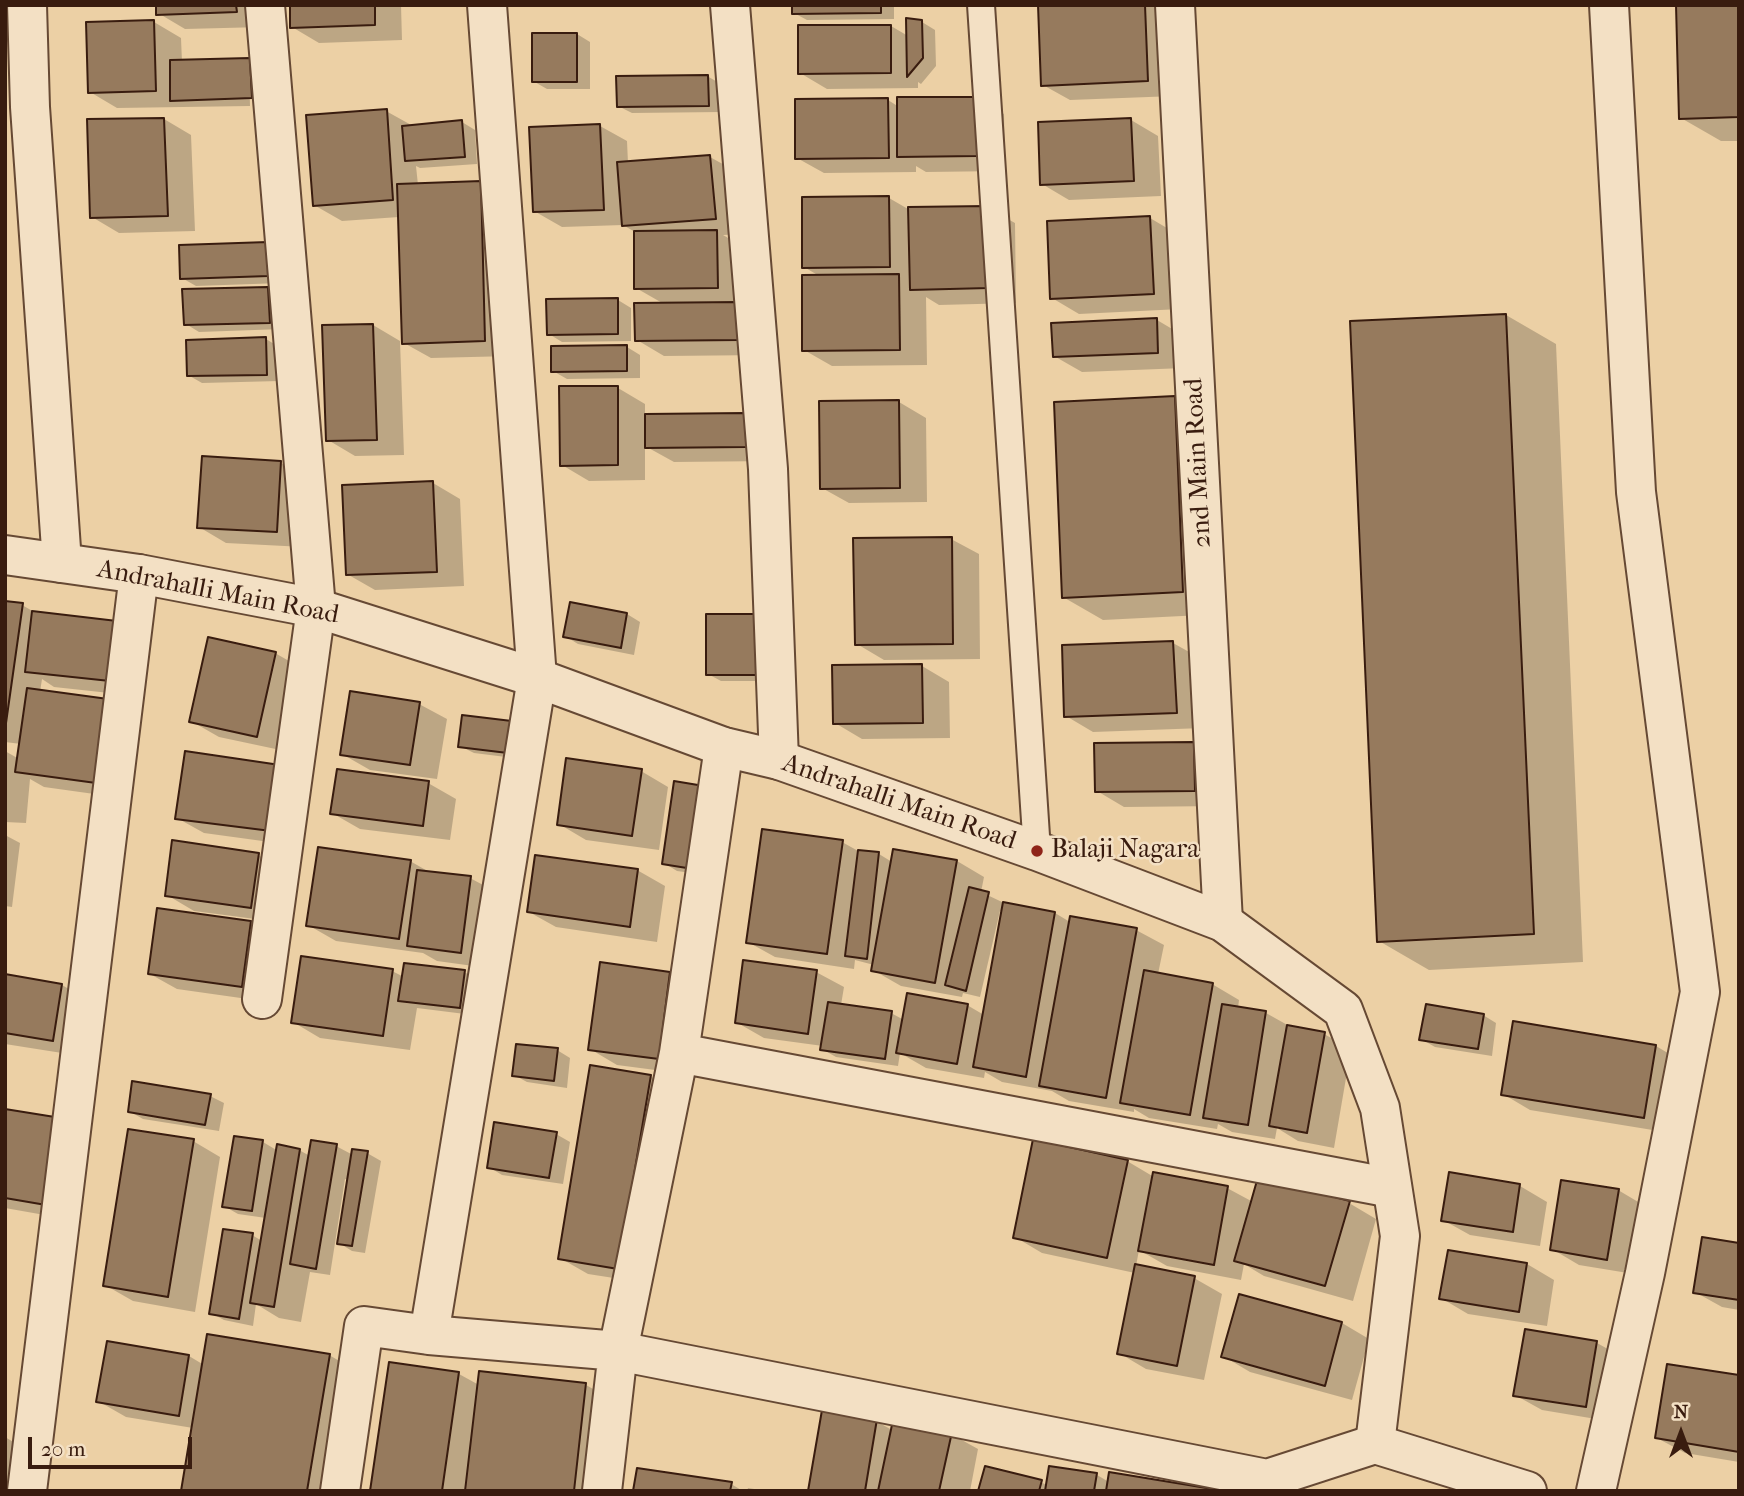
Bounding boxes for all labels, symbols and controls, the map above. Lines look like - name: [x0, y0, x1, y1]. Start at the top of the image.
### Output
- street label: 2nd Main Road: [1179, 377, 1219, 549]
- street label: Andrahalli Main Road: [95, 554, 341, 632]
- street label: Andrahalli Main Road: [778, 748, 1020, 858]
- place label: Balaji Nagara: [1051, 835, 1199, 867]
- marker: Balaji Nagara: [1029, 843, 1045, 859]
- north arrow: [1646, 1398, 1716, 1468]
- text: N: [1674, 1401, 1688, 1423]
- scale bar: [32, 1422, 196, 1466]
- text: 20 m: [41, 1437, 85, 1461]

